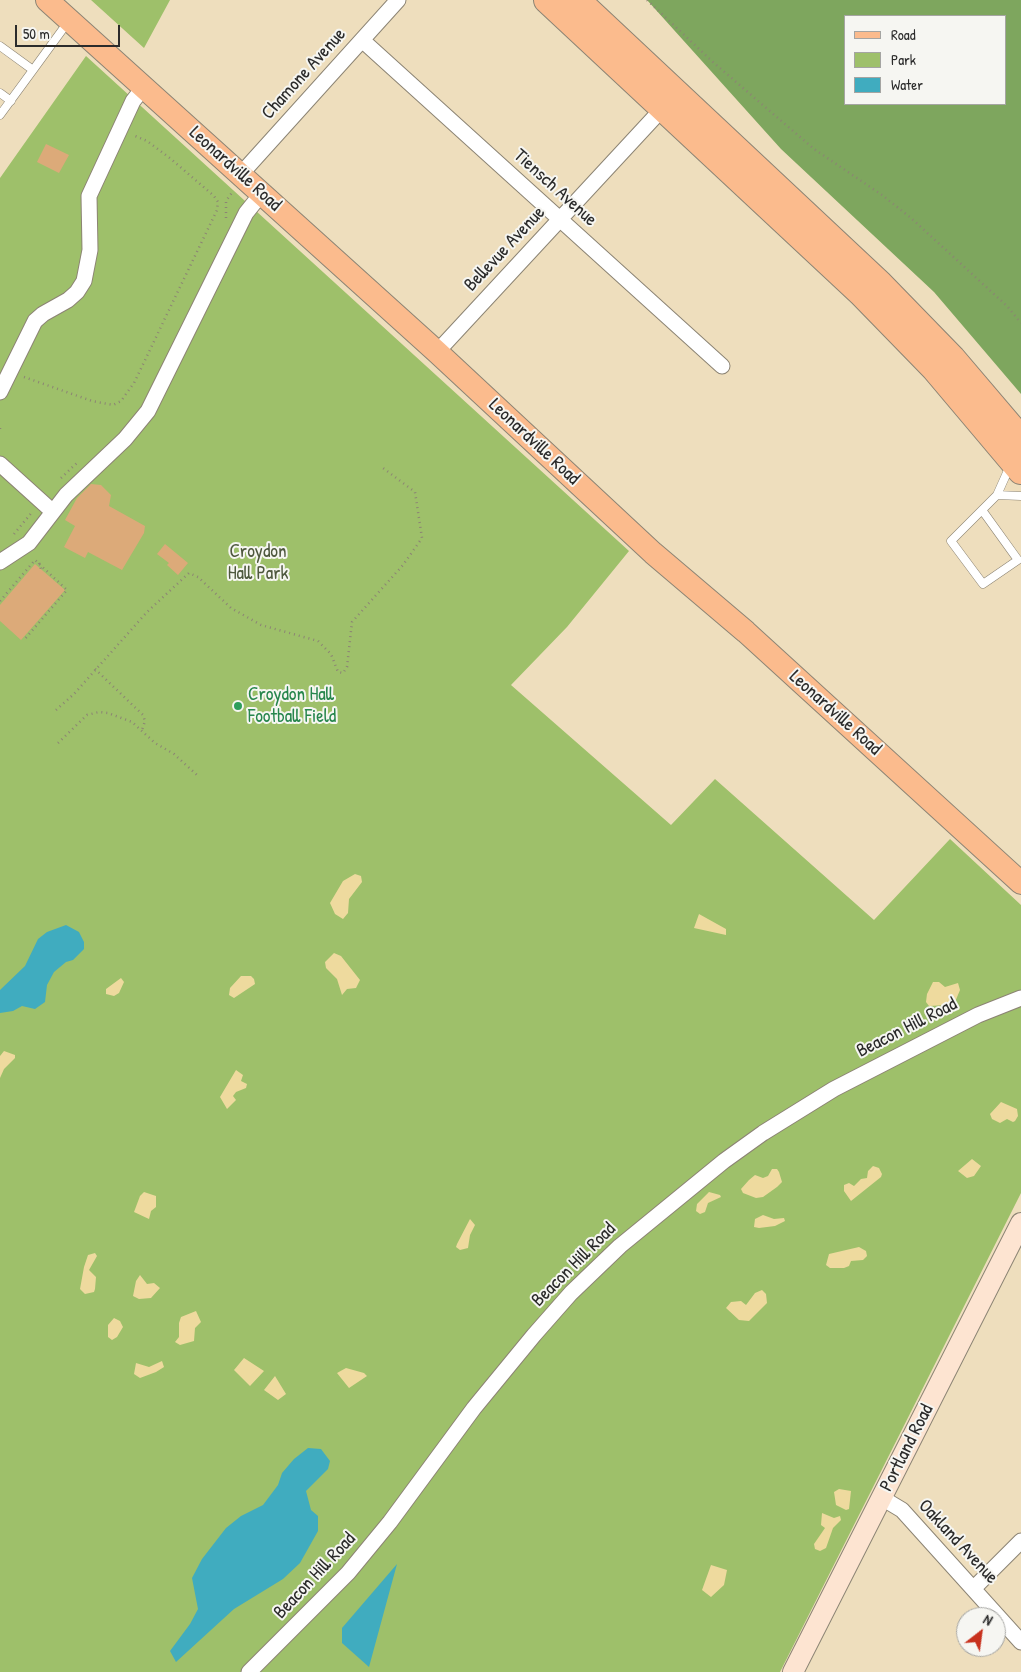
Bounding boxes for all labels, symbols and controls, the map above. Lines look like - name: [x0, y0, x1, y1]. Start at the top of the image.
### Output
- scale bar: [18, 15, 122, 47]
- legend: [844, 15, 1006, 105]
- text: 50 m: [23, 23, 50, 44]
- street label: Chamone Avenue: [257, 24, 351, 124]
- text: Road: [891, 24, 916, 45]
- text: Park: [891, 49, 916, 70]
- text: Water: [891, 74, 923, 95]
- street label: Leonardville Road: [184, 122, 286, 216]
- street label: Tiensch Avenue: [509, 145, 601, 231]
- street label: Bellevue Avenue: [460, 202, 550, 296]
- street label: Leonardville Road: [484, 394, 584, 490]
- park label: Croydon Hall Park: [228, 541, 288, 585]
- street label: Leonardville Road: [784, 666, 886, 760]
- place label: Croydon Hall Football Field: [248, 684, 336, 728]
- marker: Croydon Hall Football Field: [232, 700, 244, 712]
- street label: Beacon Hill Road: [853, 993, 961, 1063]
- street label: Beacon Hill Road: [527, 1218, 621, 1312]
- street label: Portland Road: [875, 1401, 939, 1495]
- street label: Oakland Avenue: [913, 1495, 1003, 1589]
- street label: Beacon Hill Road: [269, 1528, 361, 1624]
- north arrow: [956, 1607, 1006, 1657]
- text: N: [980, 1609, 996, 1630]

